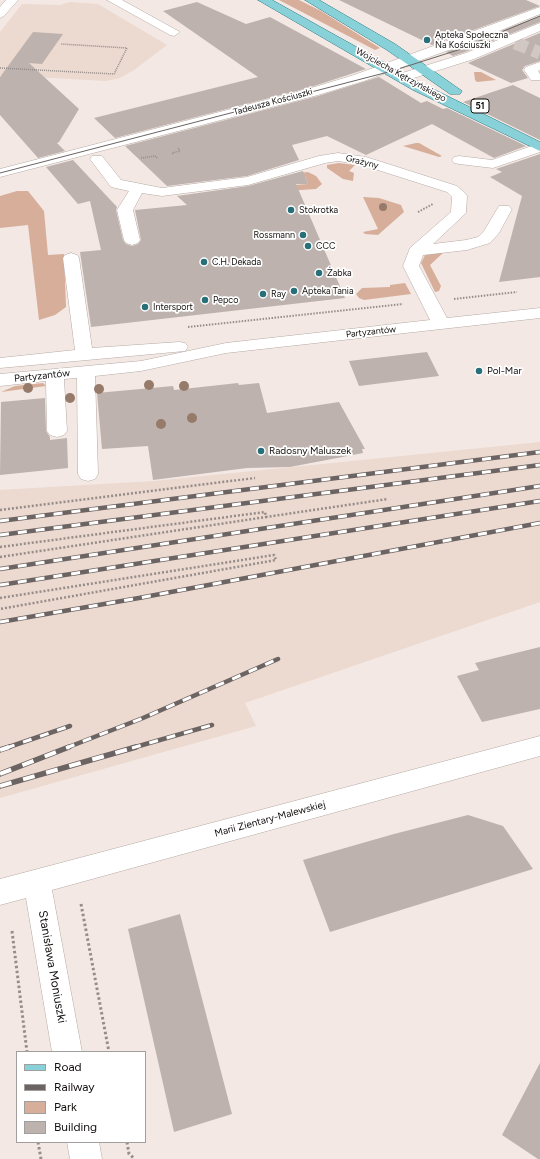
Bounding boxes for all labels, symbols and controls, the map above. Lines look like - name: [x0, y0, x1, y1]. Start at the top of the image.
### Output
- place label: Apteka Społeczna Na Kościuszki: [435, 30, 508, 51]
- marker: Apteka Społeczna Na Kościuszki: [422, 35, 432, 45]
- street label: Wojciecha Kętrzyńskiego: [354, 46, 448, 104]
- street label: Tadeusza Kościuszki: [232, 86, 314, 118]
- road number: 51: [471, 99, 489, 113]
- street label: Grażyny: [345, 153, 379, 171]
- marker: Stokrotka: [286, 205, 296, 215]
- place label: Stokrotka: [299, 205, 338, 215]
- place label: Rossmann: [253, 230, 295, 240]
- marker: Rossmann: [298, 230, 308, 240]
- marker: CCC: [303, 241, 313, 251]
- place label: CCC: [316, 241, 335, 251]
- marker: C.H. Dekada: [199, 257, 209, 267]
- place label: C.H. Dekada: [212, 257, 261, 267]
- marker: Żabka: [314, 268, 324, 278]
- place label: Żabka: [327, 268, 351, 278]
- marker: Apteka Tania: [289, 286, 299, 296]
- place label: Apteka Tania: [302, 286, 353, 296]
- marker: Ray: [258, 289, 268, 299]
- place label: Ray: [271, 289, 286, 299]
- marker: Pepco: [200, 295, 210, 305]
- place label: Pepco: [213, 295, 238, 305]
- marker: Intersport: [140, 302, 150, 312]
- place label: Intersport: [153, 302, 193, 312]
- street label: Partyzantów: [345, 324, 397, 340]
- place label: Pol-Mar: [487, 365, 522, 377]
- marker: Pol-Mar: [474, 366, 484, 376]
- street label: Partyzantów: [13, 367, 71, 385]
- place label: Radosny Maluszek: [269, 445, 351, 457]
- marker: Radosny Maluszek: [256, 446, 266, 456]
- street label: Marii Zientary-Malewskiej: [213, 798, 327, 840]
- street label: Stanisława Moniuszki: [35, 910, 69, 1024]
- legend: [16, 1051, 146, 1143]
- text: Road: [54, 1060, 82, 1074]
- text: Railway: [54, 1080, 95, 1094]
- text: Park: [54, 1100, 77, 1114]
- text: Building: [54, 1120, 97, 1134]

